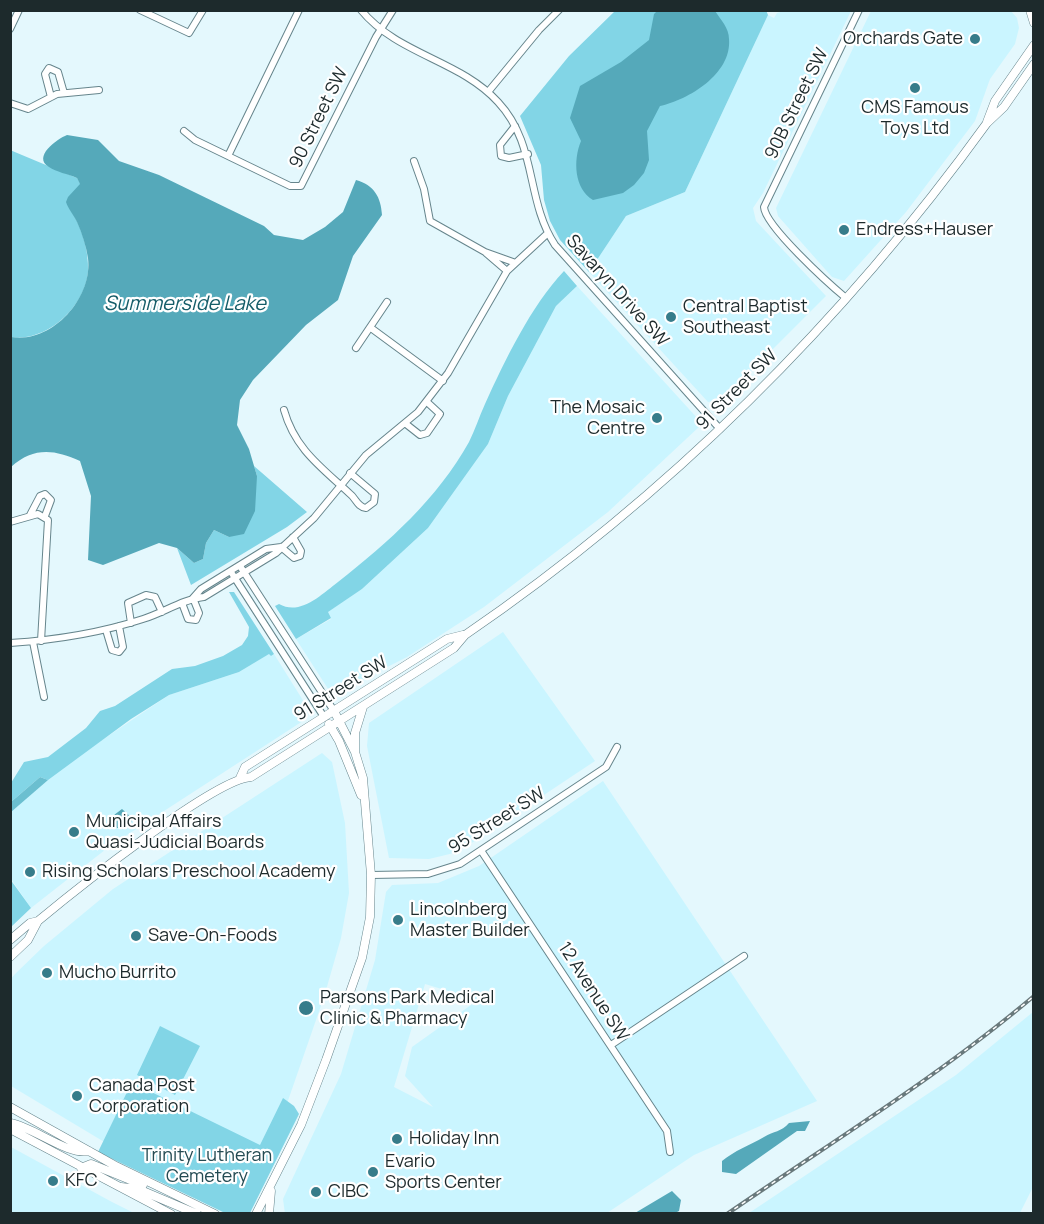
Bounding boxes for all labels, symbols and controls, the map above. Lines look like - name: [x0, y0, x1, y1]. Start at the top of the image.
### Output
- place label: Orchards Gate: [843, 28, 963, 50]
- marker: Orchards Gate: [968, 32, 982, 46]
- street label: 90B Street SW: [761, 45, 833, 163]
- street label: 90 Street SW: [285, 64, 353, 172]
- marker: CMS Famous Toys Ltd: [908, 81, 922, 95]
- place label: CMS Famous Toys Ltd: [861, 97, 969, 140]
- place label: Endress+Hauser: [856, 219, 993, 241]
- marker: Endress+Hauser: [837, 223, 851, 237]
- street label: Savaryn Drive SW: [561, 231, 673, 351]
- water label: Summerside Lake: [104, 292, 266, 316]
- place label: Central Baptist Southeast: [683, 296, 808, 338]
- marker: Central Baptist Southeast: [664, 310, 678, 324]
- street label: 91 Street SW: [692, 345, 782, 435]
- place label: The Mosaic Centre: [550, 397, 645, 440]
- marker: The Mosaic Centre: [650, 411, 664, 425]
- street label: 91 Street SW: [290, 652, 392, 726]
- street label: 95 Street SW: [445, 783, 549, 859]
- place label: Municipal Affairs Quasi-Judicial Boards: [86, 811, 264, 854]
- marker: Municipal Affairs Quasi-Judicial Boards: [67, 825, 81, 839]
- place label: Rising Scholars Preschool Academy: [42, 861, 335, 883]
- marker: Rising Scholars Preschool Academy: [23, 865, 37, 879]
- place label: Lincolnberg Master Builder: [410, 899, 530, 942]
- marker: Lincolnberg Master Builder: [391, 913, 405, 927]
- place label: Save-On-Foods: [148, 925, 277, 947]
- marker: Save-On-Foods: [129, 929, 143, 943]
- street label: 12 Avenue SW: [553, 938, 633, 1046]
- place label: Mucho Burrito: [59, 962, 176, 984]
- marker: Mucho Burrito: [40, 966, 54, 980]
- place label: Parsons Park Medical Clinic & Pharmacy: [320, 987, 495, 1030]
- marker: Parsons Park Medical Clinic & Pharmacy: [297, 999, 315, 1017]
- place label: Canada Post Corporation: [89, 1075, 195, 1118]
- marker: Canada Post Corporation: [70, 1089, 84, 1103]
- place label: Holiday Inn: [409, 1128, 499, 1150]
- marker: Holiday Inn: [390, 1132, 404, 1146]
- park label: Trinity Lutheran Cemetery: [142, 1145, 272, 1188]
- place label: Evario Sports Center: [385, 1151, 502, 1194]
- marker: Evario Sports Center: [366, 1165, 380, 1179]
- place label: KFC: [65, 1170, 98, 1192]
- marker: KFC: [46, 1174, 60, 1188]
- place label: CIBC: [328, 1181, 369, 1203]
- marker: CIBC: [309, 1185, 323, 1199]

